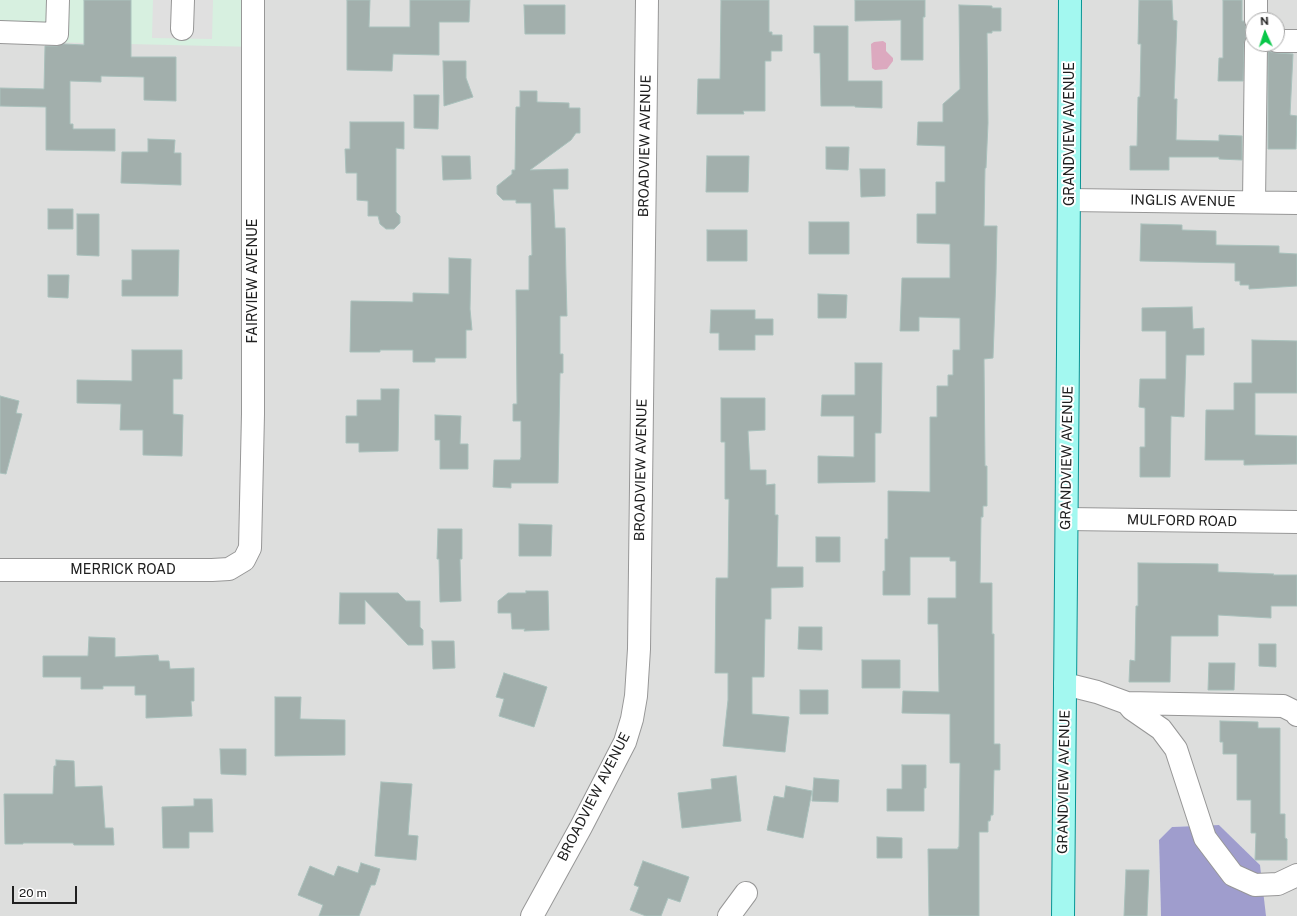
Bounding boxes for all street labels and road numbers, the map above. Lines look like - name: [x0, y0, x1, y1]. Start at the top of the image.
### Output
- street label: GRANDVIEW AVENUE: [1062, 62, 1078, 206]
- street label: BROADVIEW AVENUE: [635, 75, 655, 217]
- street label: INGLIS AVENUE: [1130, 192, 1236, 210]
- street label: FAIRVIEW AVENUE: [245, 219, 261, 343]
- street label: GRANDVIEW AVENUE: [1057, 386, 1077, 530]
- street label: BROADVIEW AVENUE: [631, 399, 651, 541]
- street label: MULFORD ROAD: [1127, 512, 1237, 530]
- street label: MERRICK ROAD: [70, 562, 176, 578]
- street label: GRANDVIEW AVENUE: [1054, 710, 1074, 854]
- street label: BROADVIEW AVENUE: [554, 730, 634, 864]

